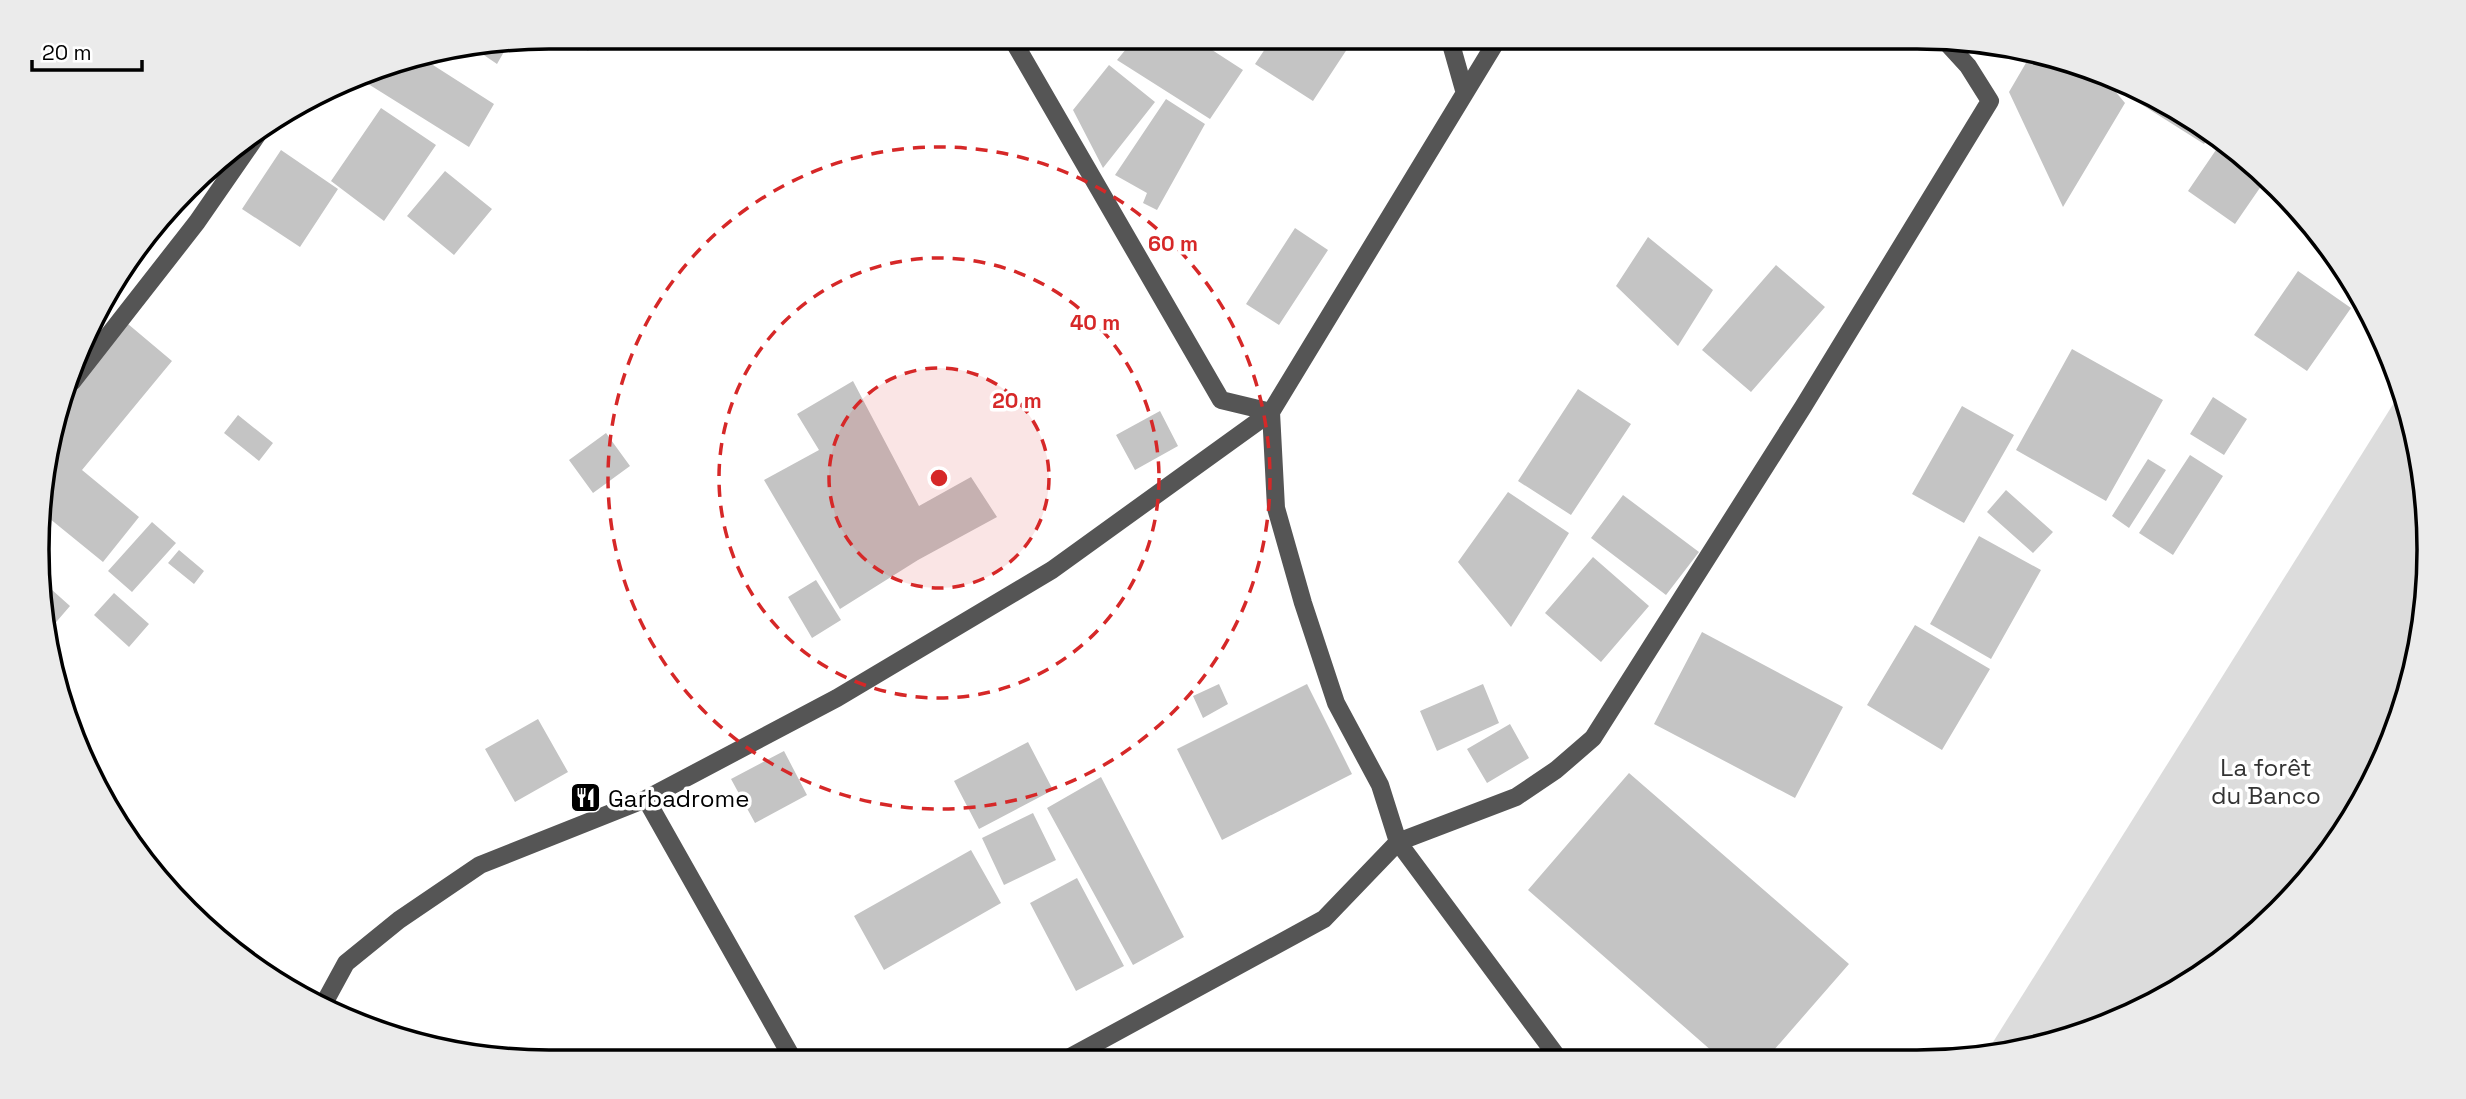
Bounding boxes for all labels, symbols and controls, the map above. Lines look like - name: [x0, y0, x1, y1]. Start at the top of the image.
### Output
- scale bar: [32, 28, 142, 72]
- text: 20 m: [42, 39, 92, 66]
- text: 60 m: [1148, 230, 1198, 257]
- text: 40 m: [1070, 309, 1120, 336]
- text: 20 m: [992, 387, 1042, 414]
- centre of rings: [927, 466, 951, 490]
- park label: La forêt du Banco: [2211, 752, 2321, 811]
- restaurant icon: Garbadrome: [568, 781, 602, 815]
- place label: Garbadrome: [608, 783, 749, 814]

